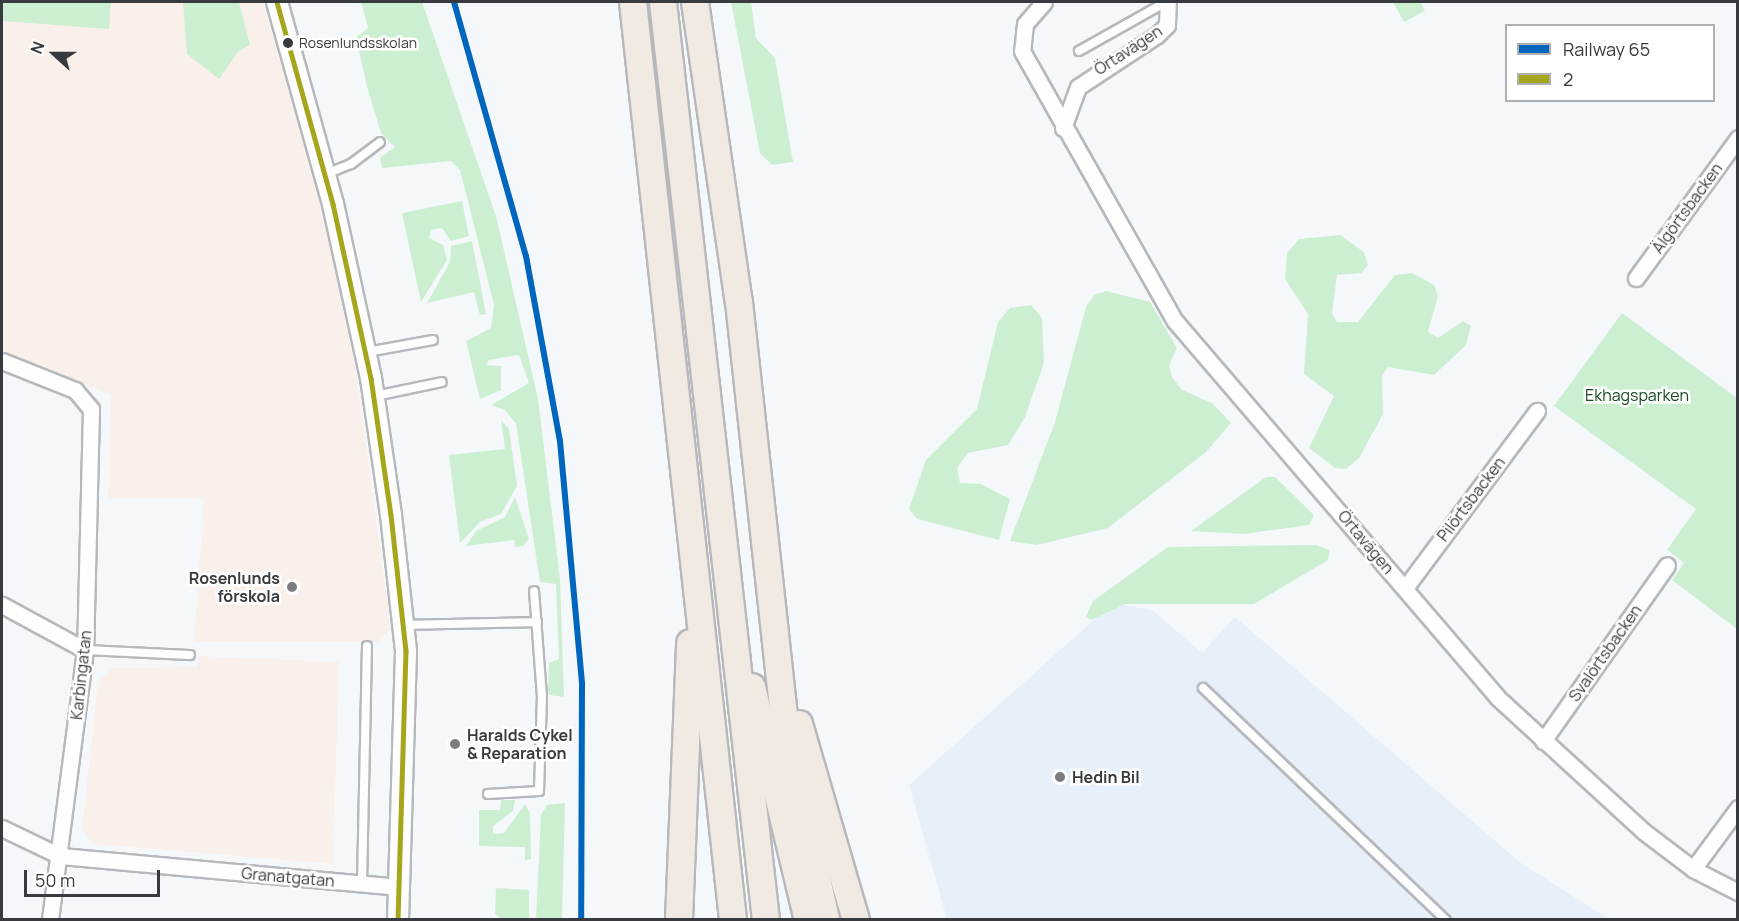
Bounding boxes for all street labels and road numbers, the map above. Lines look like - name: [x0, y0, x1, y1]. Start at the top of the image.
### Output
- street label: Örtavägen: [1091, 21, 1165, 79]
- street label: Älgörtsbacken: [1648, 159, 1726, 257]
- street label: Pilörtsbacken: [1433, 453, 1509, 545]
- street label: Örtavägen: [1334, 506, 1398, 578]
- street label: Svalörtsbacken: [1565, 601, 1645, 705]
- street label: Karbingatan: [67, 629, 95, 721]
- street label: Granatgatan: [241, 863, 335, 891]

